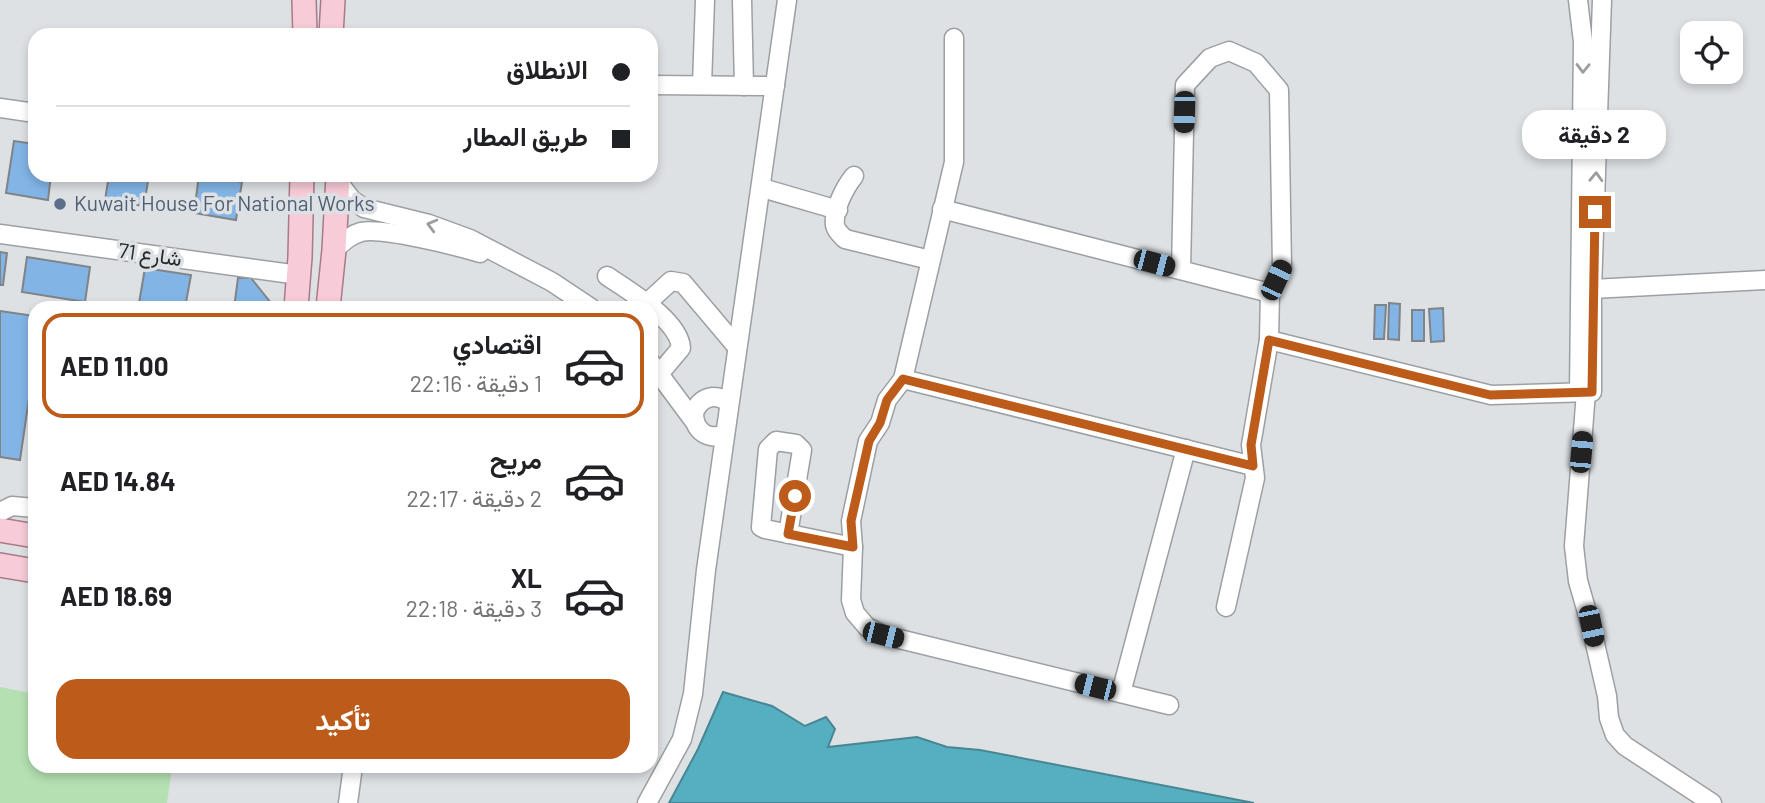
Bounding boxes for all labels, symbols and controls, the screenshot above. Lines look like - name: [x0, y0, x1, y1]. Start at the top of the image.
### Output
- map controls: [1680, 21, 1743, 84]
- button: locate: [1680, 21, 1743, 84]
- text: الانطلاق: [506, 53, 588, 84]
- one-way arrow: [1575, 63, 1590, 74]
- car: [1173, 91, 1196, 133]
- callout: 2 دقيقة: [1523, 110, 1667, 160]
- text: طريق المطار: [463, 120, 588, 151]
- text: 2 دقيقة: [1558, 120, 1630, 148]
- one-way arrow: [1588, 171, 1603, 182]
- place label: Kuwait House For National Works: [74, 190, 375, 215]
- marker: Kuwait House For National Works: [52, 196, 68, 212]
- route end: [1579, 196, 1611, 228]
- one-way arrow: [426, 219, 438, 233]
- street label: شارع 71: [116, 237, 184, 273]
- car: [1131, 247, 1178, 279]
- car: [1258, 257, 1295, 303]
- text: اقتصادي: [453, 328, 542, 359]
- icon: car: [563, 334, 626, 397]
- text: AED 11.00: [60, 350, 168, 381]
- text: 1 دقيقة · 22:16: [410, 369, 542, 397]
- car: [1569, 430, 1594, 474]
- text: مريح: [490, 443, 542, 474]
- icon: car: [563, 449, 626, 512]
- text: AED 14.84: [60, 465, 176, 496]
- route start: [779, 480, 811, 512]
- text: 2 دقيقة · 22:17: [406, 484, 542, 512]
- text: XL: [511, 562, 542, 593]
- icon: car: [563, 564, 626, 627]
- text: AED 18.69: [60, 580, 172, 611]
- text: 3 دقيقة · 22:18: [406, 594, 542, 622]
- car: [1577, 603, 1606, 649]
- car: [861, 620, 906, 650]
- car: [1073, 672, 1118, 702]
- button: تأكيد: [56, 679, 630, 759]

